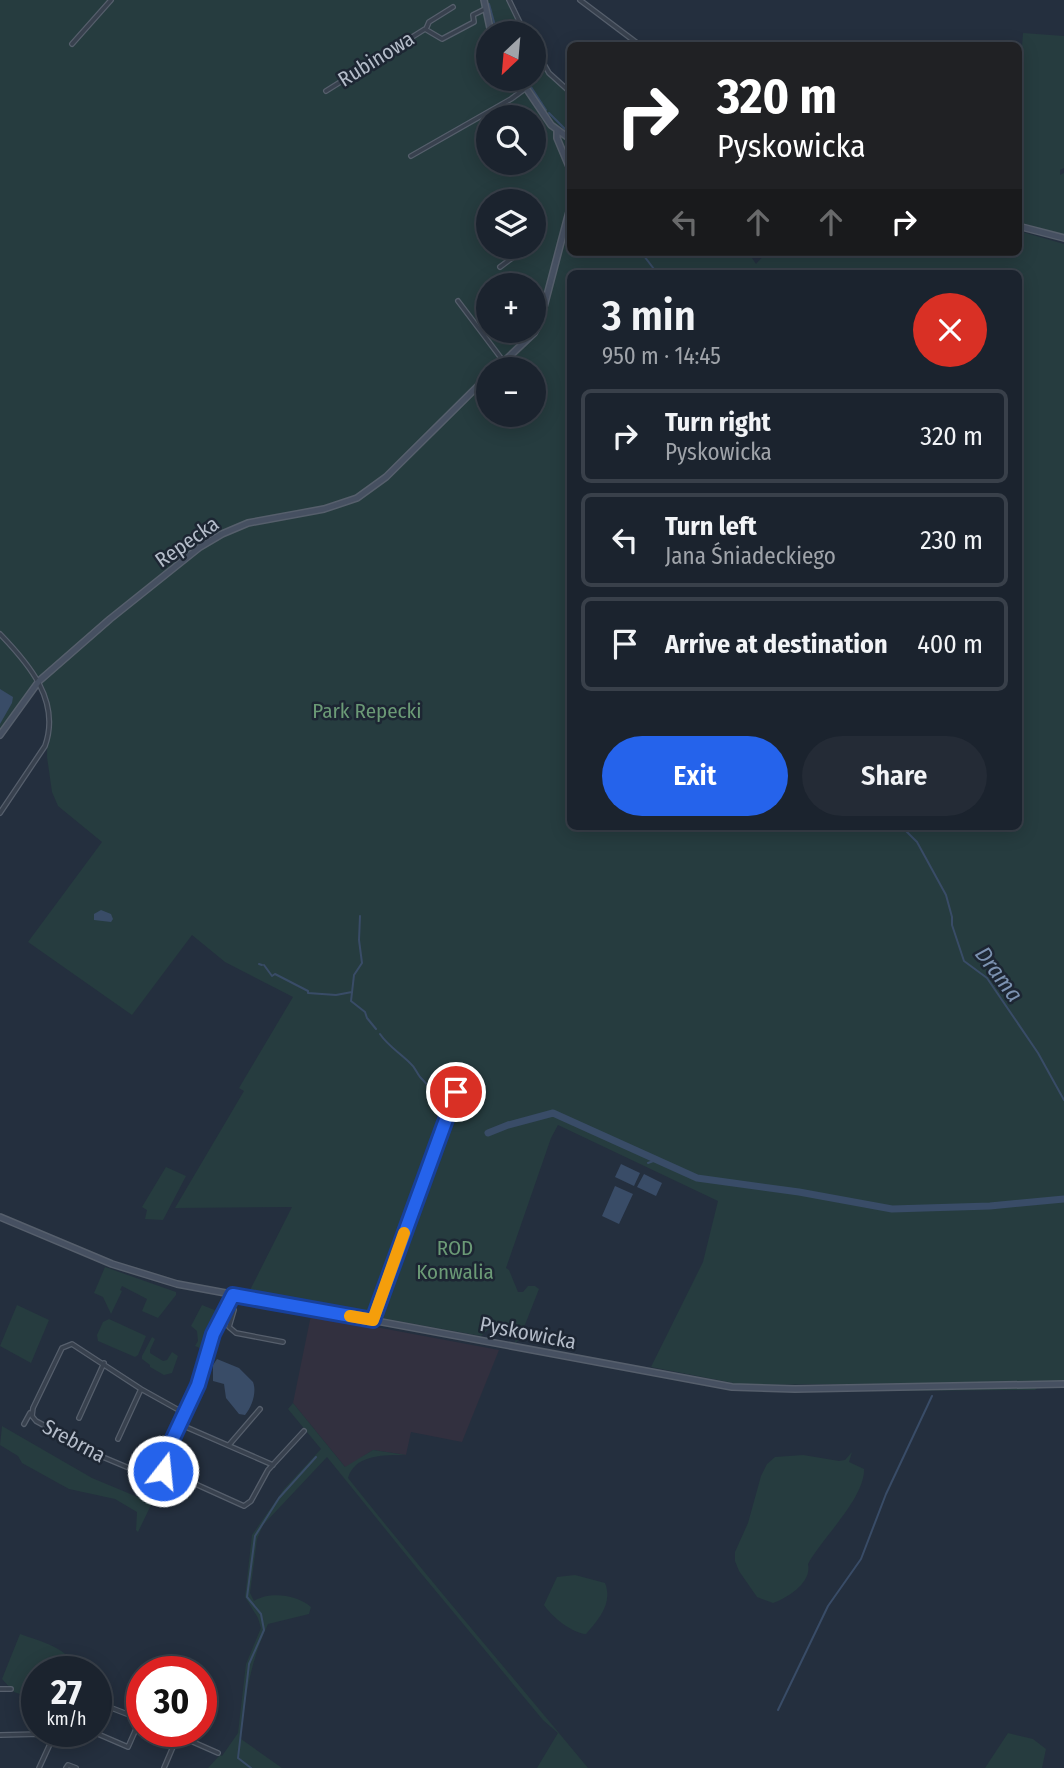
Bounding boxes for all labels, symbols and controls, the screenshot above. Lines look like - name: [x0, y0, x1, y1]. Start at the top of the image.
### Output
- north arrow: [476, 21, 546, 91]
- map controls: [476, 21, 546, 427]
- street label: Rubinowa: [333, 26, 419, 92]
- text: 320 m: [717, 67, 837, 126]
- icon: right: [602, 70, 693, 161]
- button: search: [476, 105, 546, 175]
- text: Pyskowicka: [717, 127, 866, 165]
- button: layers: [476, 189, 546, 259]
- icon: left: [666, 203, 704, 241]
- icon: ahead: [739, 203, 777, 241]
- icon: ahead: [812, 203, 850, 241]
- icon: right: [885, 203, 923, 241]
- button: +: [476, 273, 546, 343]
- text: 3 min: [602, 291, 696, 341]
- button: close: [913, 293, 987, 367]
- text: 950 m · 14:45: [602, 342, 721, 370]
- button: −: [476, 357, 546, 427]
- text: Turn right: [665, 407, 771, 438]
- icon: right: [606, 417, 644, 455]
- text: 320 m: [920, 421, 983, 452]
- text: Pyskowicka: [665, 438, 772, 466]
- street label: Repecka: [150, 511, 224, 573]
- text: Turn left: [665, 511, 757, 542]
- icon: left: [606, 521, 644, 559]
- text: 230 m: [920, 525, 983, 556]
- text: Jana Śniadeckiego: [665, 542, 836, 570]
- icon: arrive: [606, 625, 644, 663]
- text: Arrive at destination: [665, 629, 888, 660]
- text: 400 m: [917, 629, 983, 660]
- park label: Park Repecki: [312, 698, 422, 724]
- button: Exit: [602, 736, 788, 816]
- button: Share: [802, 736, 987, 816]
- water label: Drama: [969, 941, 1029, 1007]
- pin: [426, 1062, 486, 1122]
- icon: arrive: [437, 1073, 475, 1111]
- park label: ROD Konwalia: [416, 1235, 494, 1285]
- street label: Pyskowicka: [478, 1311, 578, 1355]
- street label: Srebrna: [38, 1414, 110, 1468]
- position arrow: [126, 1434, 200, 1508]
- speed limit sign: 30: [126, 1656, 217, 1747]
- text: 27: [51, 1671, 82, 1713]
- text: km/h: [46, 1708, 87, 1730]

